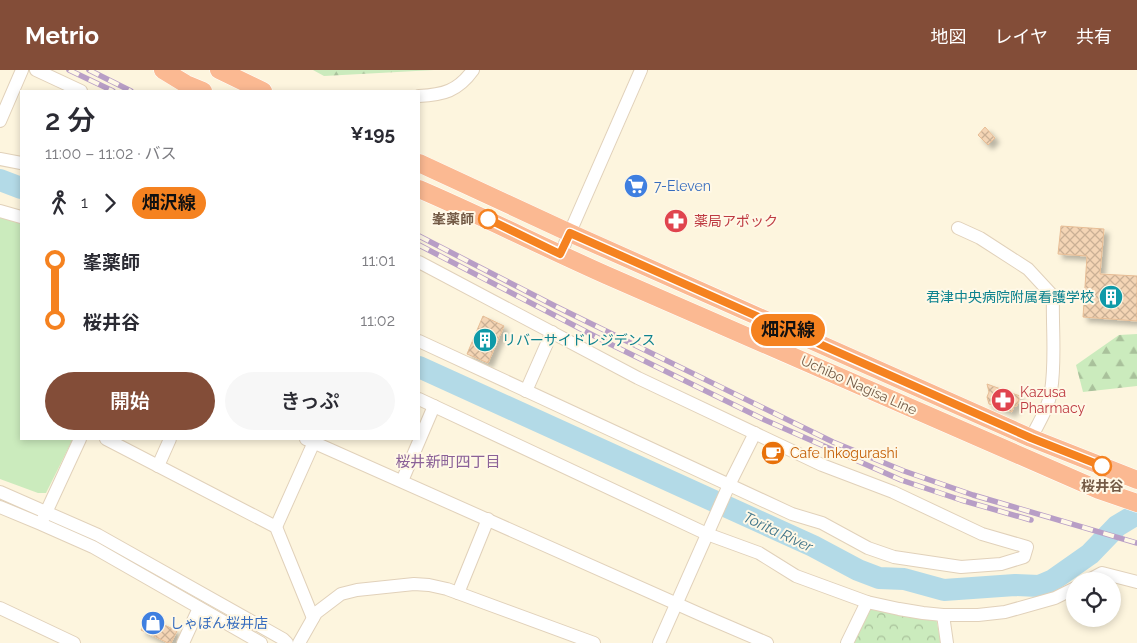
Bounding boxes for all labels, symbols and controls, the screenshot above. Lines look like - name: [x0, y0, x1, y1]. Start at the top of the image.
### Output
- text: Metrio: [25, 21, 99, 50]
- text: 地図: [931, 26, 967, 47]
- text: レイヤ: [995, 26, 1048, 47]
- text: 共有: [1076, 26, 1112, 47]
- text: 2 分: [45, 104, 95, 137]
- text: ¥195: [350, 122, 395, 144]
- text: 11:00 – 11:02 · バス: [45, 144, 177, 163]
- supermarket icon: 7-Eleven: [623, 173, 649, 199]
- place label: 7-Eleven: [654, 178, 711, 194]
- icon: walk: [45, 189, 73, 217]
- icon: forward: [96, 189, 124, 217]
- text: 畑沢線: [142, 192, 196, 213]
- text: 1: [81, 193, 88, 212]
- pharmacy icon: 薬局アポック: [663, 208, 689, 234]
- marker: 峯薬師: [478, 209, 498, 229]
- place label: 峯薬師: [432, 211, 474, 227]
- place label: 薬局アポック: [694, 213, 778, 229]
- text: 峯薬師: [83, 251, 140, 273]
- text: 11:01: [362, 251, 395, 270]
- building icon: 君津中央病院附属看護学校: [1098, 284, 1124, 310]
- place label: 君津中央病院附属看護学校: [926, 289, 1094, 305]
- text: 桜井谷: [83, 311, 140, 333]
- text: 11:02: [360, 311, 395, 330]
- line badge: 畑沢線: [759, 314, 817, 346]
- text: 畑沢線: [761, 319, 815, 340]
- building icon: リバーサイドレジデンス: [472, 327, 498, 353]
- place label: リバーサイドレジデンス: [502, 332, 655, 348]
- street label: Uchibo Nagisa Line: [798, 352, 920, 418]
- button: 開始: [45, 372, 215, 430]
- button: きっぷ: [225, 372, 395, 430]
- place label: Kazusa Pharmacy: [1020, 384, 1085, 416]
- pharmacy icon: Kazusa Pharmacy: [990, 387, 1016, 413]
- cafe icon: Cafe Inkogurashi: [760, 440, 786, 466]
- place label: Cafe Inkogurashi: [790, 445, 898, 461]
- district label: 桜井新町四丁目: [395, 453, 501, 471]
- marker: 桜井谷: [1092, 456, 1112, 476]
- place label: 桜井谷: [1081, 478, 1124, 494]
- water label: Torita River: [740, 508, 816, 556]
- map controls: [1066, 572, 1121, 627]
- button: locate: [1066, 572, 1121, 627]
- shop icon: しゃぼん桜井店: [140, 610, 166, 636]
- place label: しゃぼん桜井店: [170, 615, 268, 631]

